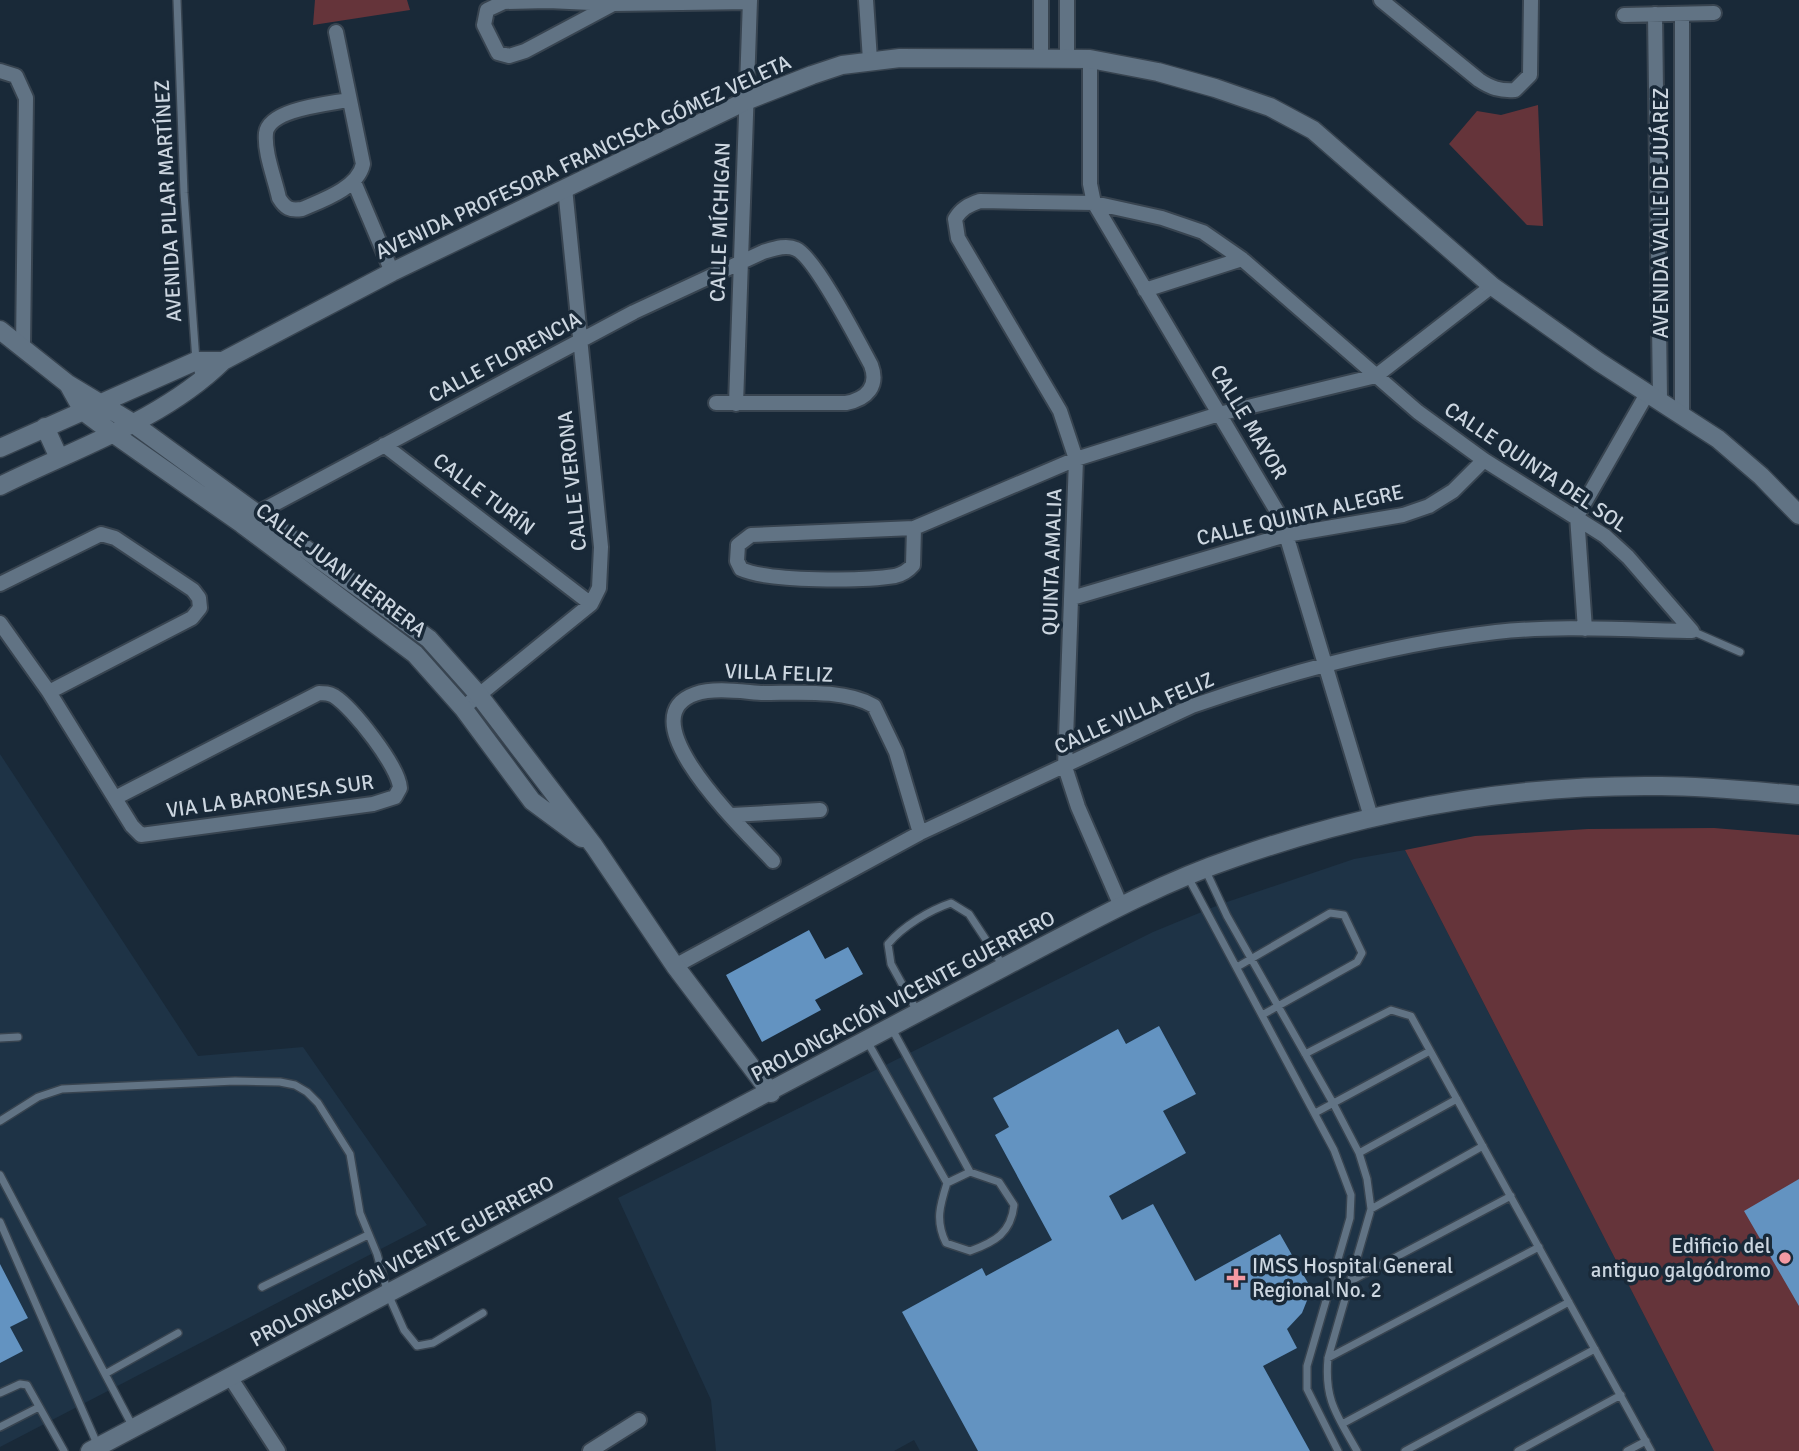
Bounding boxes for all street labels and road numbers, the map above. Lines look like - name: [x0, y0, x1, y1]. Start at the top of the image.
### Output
- street label: AVENIDA PROFESORA FRANCISCA GÓMEZ VELETA: [371, 49, 795, 265]
- street label: AVENIDA PILAR MARTÍNEZ: [149, 79, 187, 323]
- street label: AVENIDA VALLE DE JUÁREZ: [1648, 87, 1674, 339]
- street label: CALLE MÍCHIGAN: [704, 141, 736, 303]
- street label: CALLE FLORENCIA: [424, 306, 586, 408]
- street label: CALLE MAYOR: [1205, 360, 1293, 484]
- street label: CALLE QUINTA DEL SOL: [1440, 396, 1633, 538]
- street label: CALLE VERONA: [552, 410, 592, 552]
- street label: CALLE TURÍN: [428, 447, 540, 541]
- street label: CALLE QUINTA ALEGRE: [1194, 479, 1406, 551]
- street label: QUINTA AMALIA: [1036, 488, 1068, 636]
- street label: CALLE JUAN HERRERA: [251, 497, 432, 643]
- street label: VILLA FELIZ: [724, 658, 834, 688]
- street label: CALLE VILLA FELIZ: [1050, 666, 1218, 760]
- street label: VIA LA BARONESA SUR: [165, 769, 375, 823]
- street label: PROLONGACIÓN VICENTE GUERRERO: [746, 905, 1060, 1087]
- street label: PROLONGACIÓN VICENTE GUERRERO: [245, 1170, 559, 1352]

